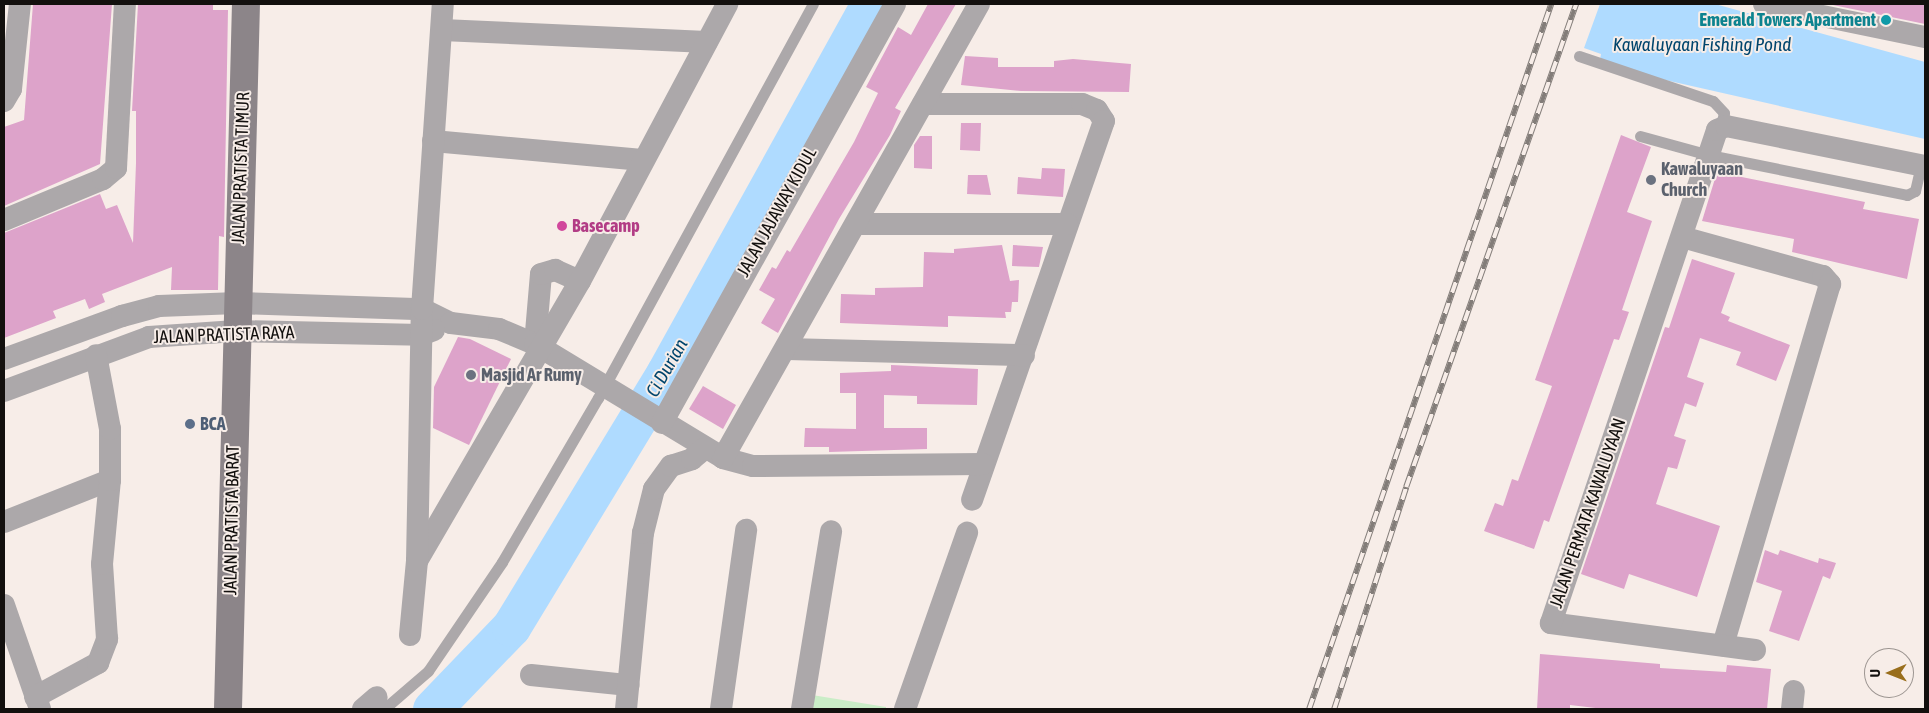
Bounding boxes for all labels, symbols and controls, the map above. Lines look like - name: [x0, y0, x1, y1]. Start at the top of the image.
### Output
- place label: Emerald Towers Apartment: [1699, 9, 1876, 31]
- marker: Emerald Towers Apartment: [1880, 14, 1892, 26]
- water label: Kawaluyaan Fishing Pond: [1613, 34, 1791, 56]
- street label: JALAN PRATISTA TIMUR: [228, 92, 254, 244]
- street label: JALAN JAJAWAY KIDUL: [733, 144, 821, 280]
- place label: Kawaluyaan Church: [1661, 159, 1743, 202]
- marker: Kawaluyaan Church: [1645, 174, 1657, 186]
- place label: Basecamp: [572, 215, 640, 237]
- marker: Basecamp: [556, 220, 568, 232]
- street label: JALAN PRATISTA RAYA: [153, 322, 295, 348]
- water label: Ci Durian: [641, 335, 693, 401]
- place label: Masjid Ar Rumy: [481, 364, 582, 386]
- marker: Masjid Ar Rumy: [465, 369, 477, 381]
- place label: BCA: [200, 413, 225, 435]
- street label: JALAN PERMATA KAWALUYAAN: [1545, 415, 1631, 611]
- marker: BCA: [184, 418, 196, 430]
- street label: JALAN PRATISTA BARAT: [220, 445, 244, 595]
- north arrow: [1864, 648, 1914, 698]
- text: U: [1867, 669, 1883, 678]

